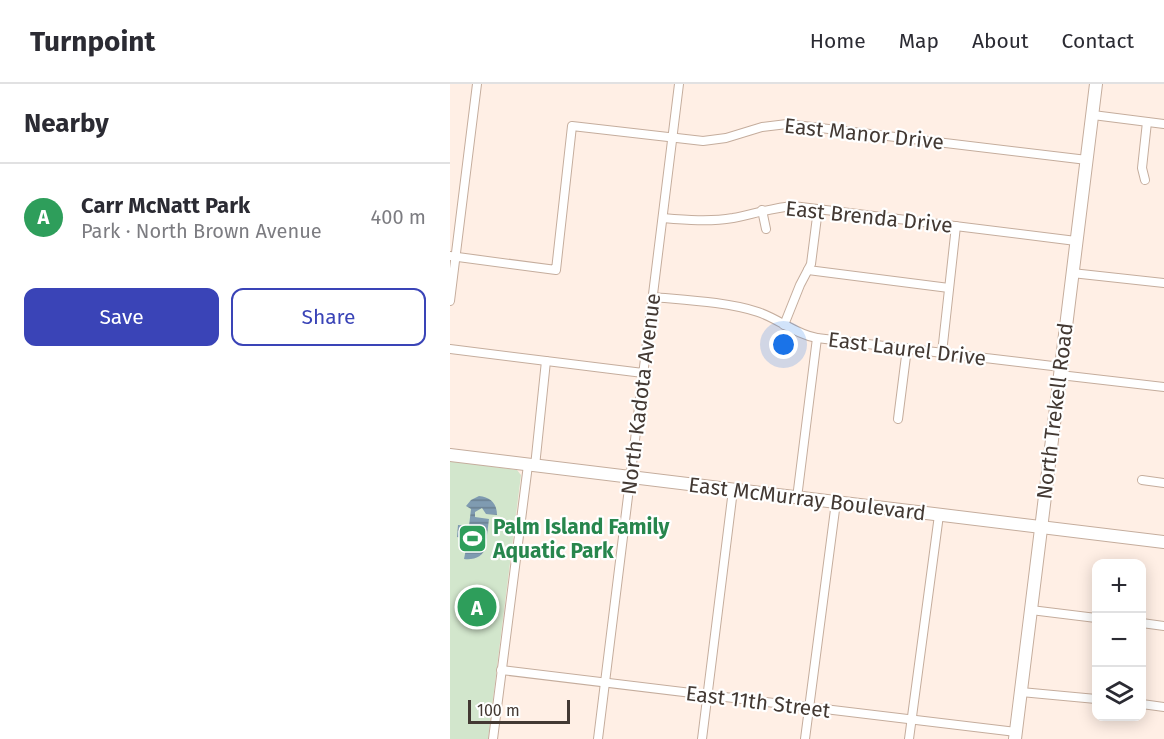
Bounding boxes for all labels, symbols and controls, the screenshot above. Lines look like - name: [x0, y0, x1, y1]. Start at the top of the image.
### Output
- text: Turnpoint: [30, 25, 155, 58]
- text: Home: [810, 28, 866, 54]
- text: Map: [899, 28, 939, 54]
- text: About: [972, 28, 1029, 54]
- text: Contact: [1062, 28, 1134, 54]
- text: Nearby: [24, 108, 109, 139]
- street label: East Manor Drive: [783, 113, 945, 155]
- text: Carr McNatt Park: [81, 192, 250, 219]
- street label: East Brenda Drive: [784, 195, 954, 239]
- text: A: [38, 205, 49, 229]
- text: 400 m: [371, 205, 426, 229]
- text: Park · North Brown Avenue: [81, 219, 322, 243]
- button: Save: [24, 288, 219, 346]
- button: Share: [231, 288, 426, 346]
- street label: North Kadota Avenue: [616, 292, 666, 496]
- street label: North Trekell Road: [1031, 321, 1079, 501]
- street label: East Laurel Drive: [827, 326, 987, 372]
- your location: [769, 330, 798, 359]
- street label: East McMurray Boulevard: [687, 472, 927, 526]
- place label: Palm Island Family Aquatic Park: [492, 514, 670, 564]
- sports icon: Palm Island Family Aquatic Park: [456, 523, 488, 555]
- map controls: [1092, 559, 1146, 721]
- button: +: [1092, 559, 1146, 613]
- pin: A: [458, 584, 496, 630]
- button: −: [1092, 613, 1146, 667]
- button: layers: [1092, 667, 1146, 721]
- street label: East 11th Street: [684, 680, 832, 724]
- scale bar: [468, 697, 570, 724]
- text: 100 m: [477, 701, 520, 720]

